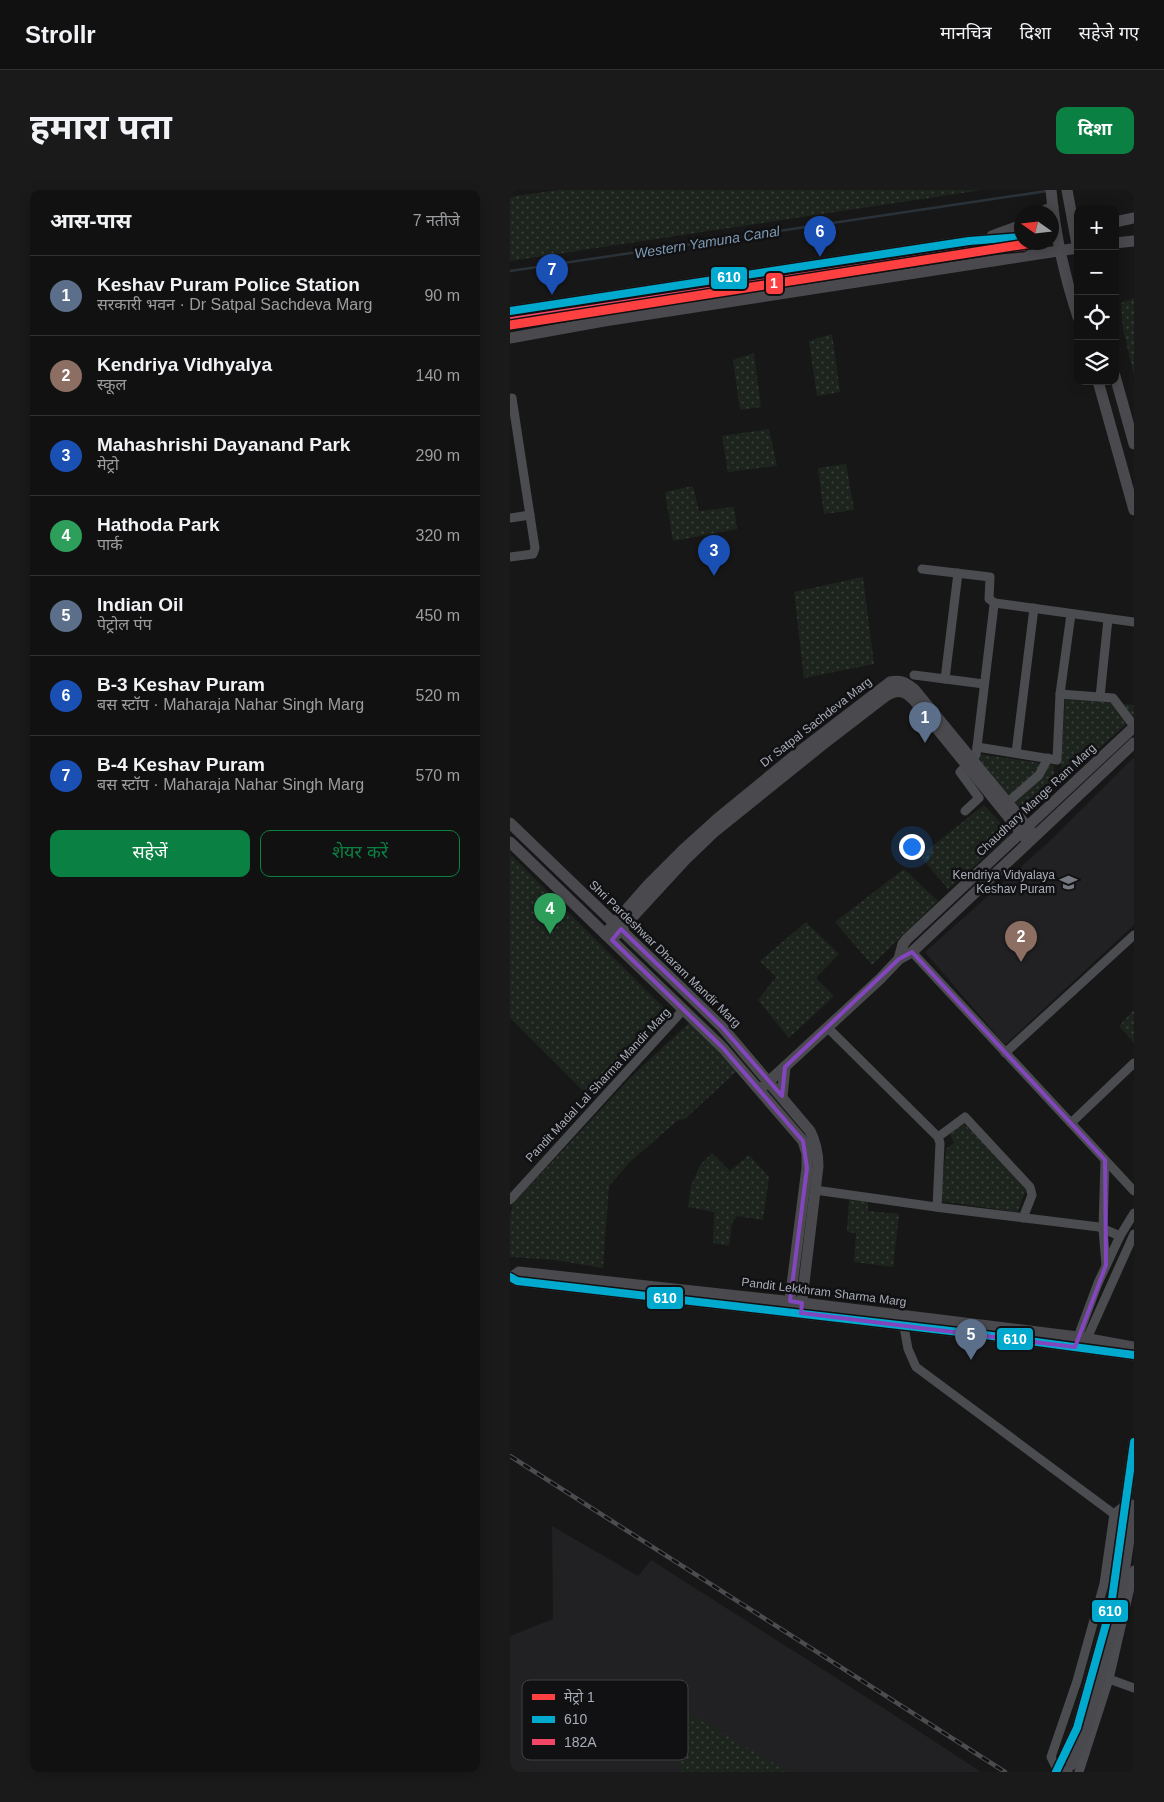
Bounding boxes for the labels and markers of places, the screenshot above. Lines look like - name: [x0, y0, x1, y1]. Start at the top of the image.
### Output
- pin: 6: [804, 216, 836, 257]
- pin: 7: [536, 254, 568, 295]
- pin: 3: [698, 535, 730, 576]
- pin: 1: [909, 702, 941, 743]
- place label: Kendriya Vidyalaya Keshav Puram: [952, 868, 1055, 896]
- school or university icon: Kendriya Vidyalaya Keshav Puram: [1059, 872, 1079, 892]
- pin: 4: [534, 893, 566, 934]
- pin: 2: [1005, 921, 1037, 962]
- pin: 5: [955, 1319, 987, 1360]

